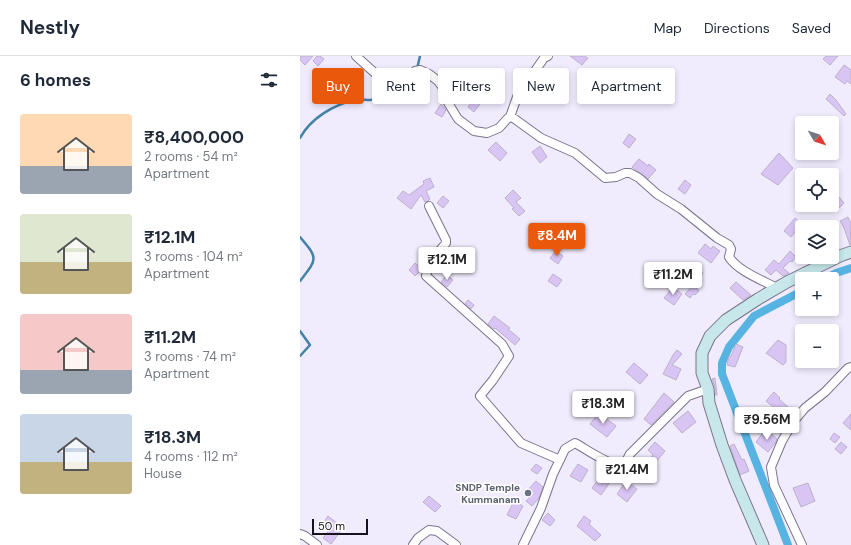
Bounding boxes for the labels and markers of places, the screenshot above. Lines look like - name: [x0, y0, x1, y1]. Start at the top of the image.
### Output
- pin: ₹8.4M: [529, 223, 585, 257]
- pin: ₹12.1M: [414, 247, 480, 281]
- pin: ₹11.2M: [640, 262, 706, 296]
- pin: ₹18.3M: [570, 391, 636, 425]
- pin: ₹9.56M: [734, 407, 800, 441]
- pin: ₹21.4M: [594, 457, 660, 491]
- place label: SNDP Temple Kummanam: [455, 481, 520, 506]
- marker: SNDP Temple Kummanam: [523, 488, 533, 498]

